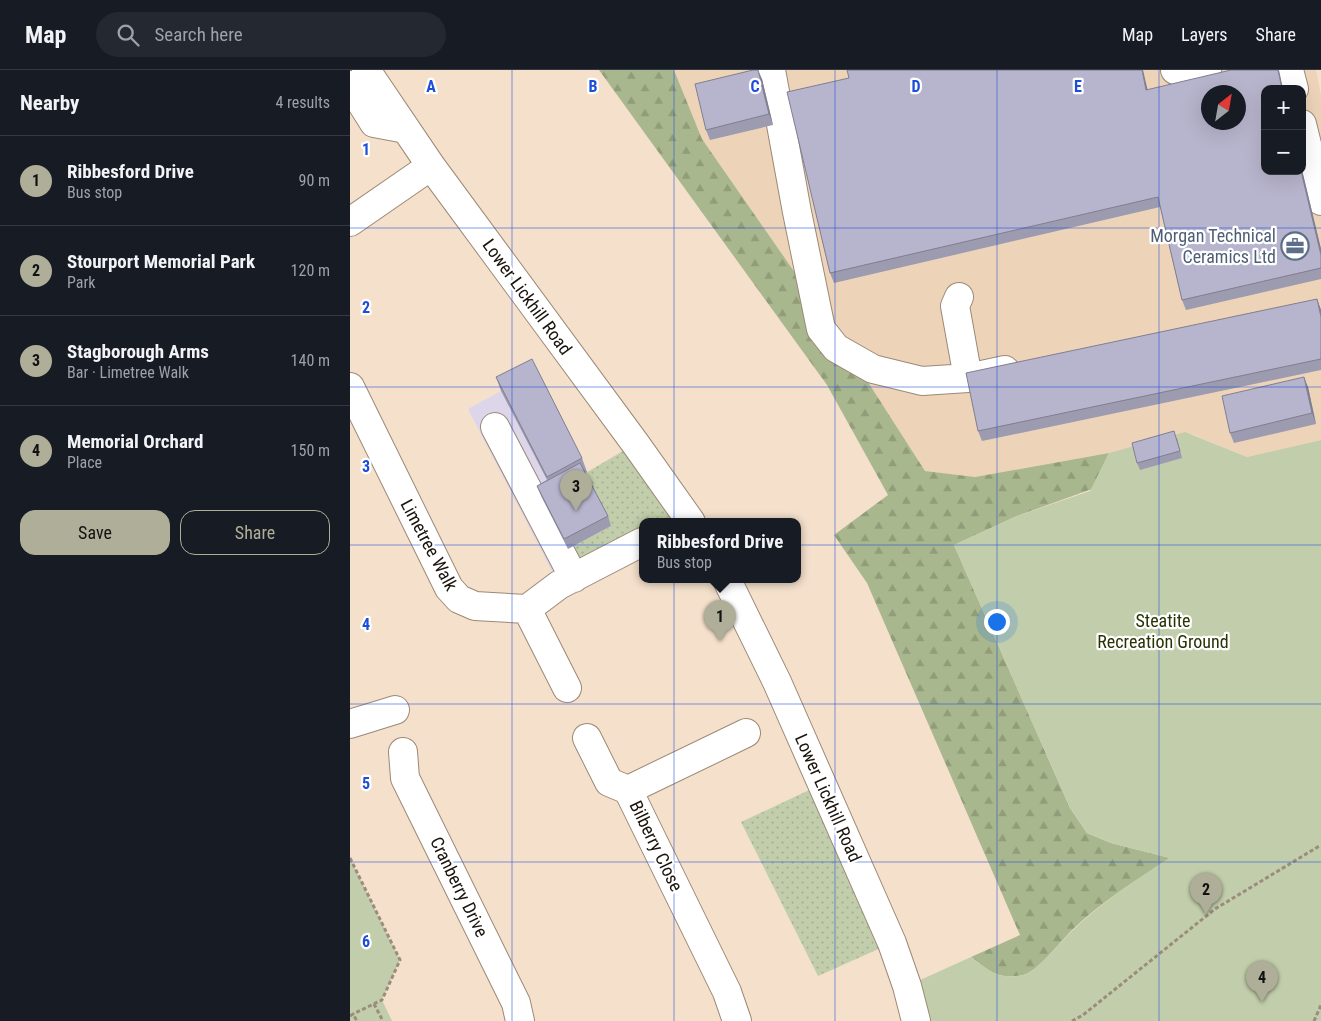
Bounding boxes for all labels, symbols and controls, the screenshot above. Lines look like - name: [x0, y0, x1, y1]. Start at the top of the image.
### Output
- search box: [96, 12, 446, 57]
- text: Map: [25, 21, 66, 49]
- icon: search: [114, 21, 142, 49]
- text: Search here: [154, 23, 243, 46]
- text: Map: [1122, 24, 1153, 45]
- text: Layers: [1181, 24, 1228, 45]
- text: Share: [1256, 24, 1296, 45]
- text: A: [426, 77, 436, 96]
- text: B: [589, 77, 598, 96]
- text: C: [750, 77, 760, 96]
- text: D: [911, 77, 921, 96]
- text: E: [1074, 77, 1082, 96]
- north arrow: [1201, 85, 1246, 130]
- map controls: [1261, 85, 1306, 175]
- button: +: [1261, 85, 1306, 130]
- text: Nearby: [20, 91, 79, 115]
- text: 4 results: [275, 93, 330, 112]
- button: −: [1261, 130, 1306, 175]
- text: 1: [362, 140, 370, 159]
- text: Ribbesford Drive: [67, 160, 194, 183]
- text: 1: [32, 171, 40, 190]
- text: 90 m: [298, 171, 330, 190]
- text: Bus stop: [67, 183, 122, 202]
- place label: Morgan Technical Ceramics Ltd: [1150, 225, 1276, 267]
- office icon: Morgan Technical Ceramics Ltd: [1280, 231, 1310, 261]
- street label: Lower Lickhill Road: [478, 235, 576, 359]
- text: Stourport Memorial Park: [67, 250, 255, 273]
- text: 2: [32, 261, 40, 280]
- text: 120 m: [291, 261, 330, 280]
- text: Park: [67, 273, 96, 292]
- text: 2: [362, 298, 370, 317]
- text: Stagborough Arms: [67, 340, 209, 363]
- text: 3: [32, 351, 40, 370]
- text: 140 m: [291, 351, 330, 370]
- text: Bar · Limetree Walk: [67, 363, 189, 382]
- text: Memorial Orchard: [67, 430, 203, 453]
- text: 4: [32, 441, 40, 460]
- text: 150 m: [291, 441, 330, 460]
- text: Place: [67, 453, 102, 472]
- text: 3: [362, 457, 370, 476]
- pin: 3: [560, 470, 592, 511]
- street label: Limetree Walk: [397, 495, 462, 594]
- button: Save: [20, 510, 170, 555]
- button: Share: [180, 510, 330, 555]
- popup: [639, 518, 801, 583]
- text: Ribbesford Drive: [657, 530, 783, 553]
- text: Bus stop: [657, 553, 712, 572]
- pin: 1: [704, 600, 736, 641]
- your location: [984, 609, 1010, 635]
- park label: Steatite Recreation Ground: [1097, 610, 1229, 652]
- text: 4: [362, 615, 370, 634]
- street label: Lower Lickhill Road: [791, 731, 866, 865]
- text: 5: [362, 774, 370, 793]
- street label: Bilberry Close: [625, 797, 687, 895]
- street label: Cranberry Drive: [426, 833, 493, 940]
- pin: 2: [1190, 873, 1222, 914]
- text: 6: [362, 932, 370, 951]
- pin: 4: [1246, 961, 1278, 1002]

